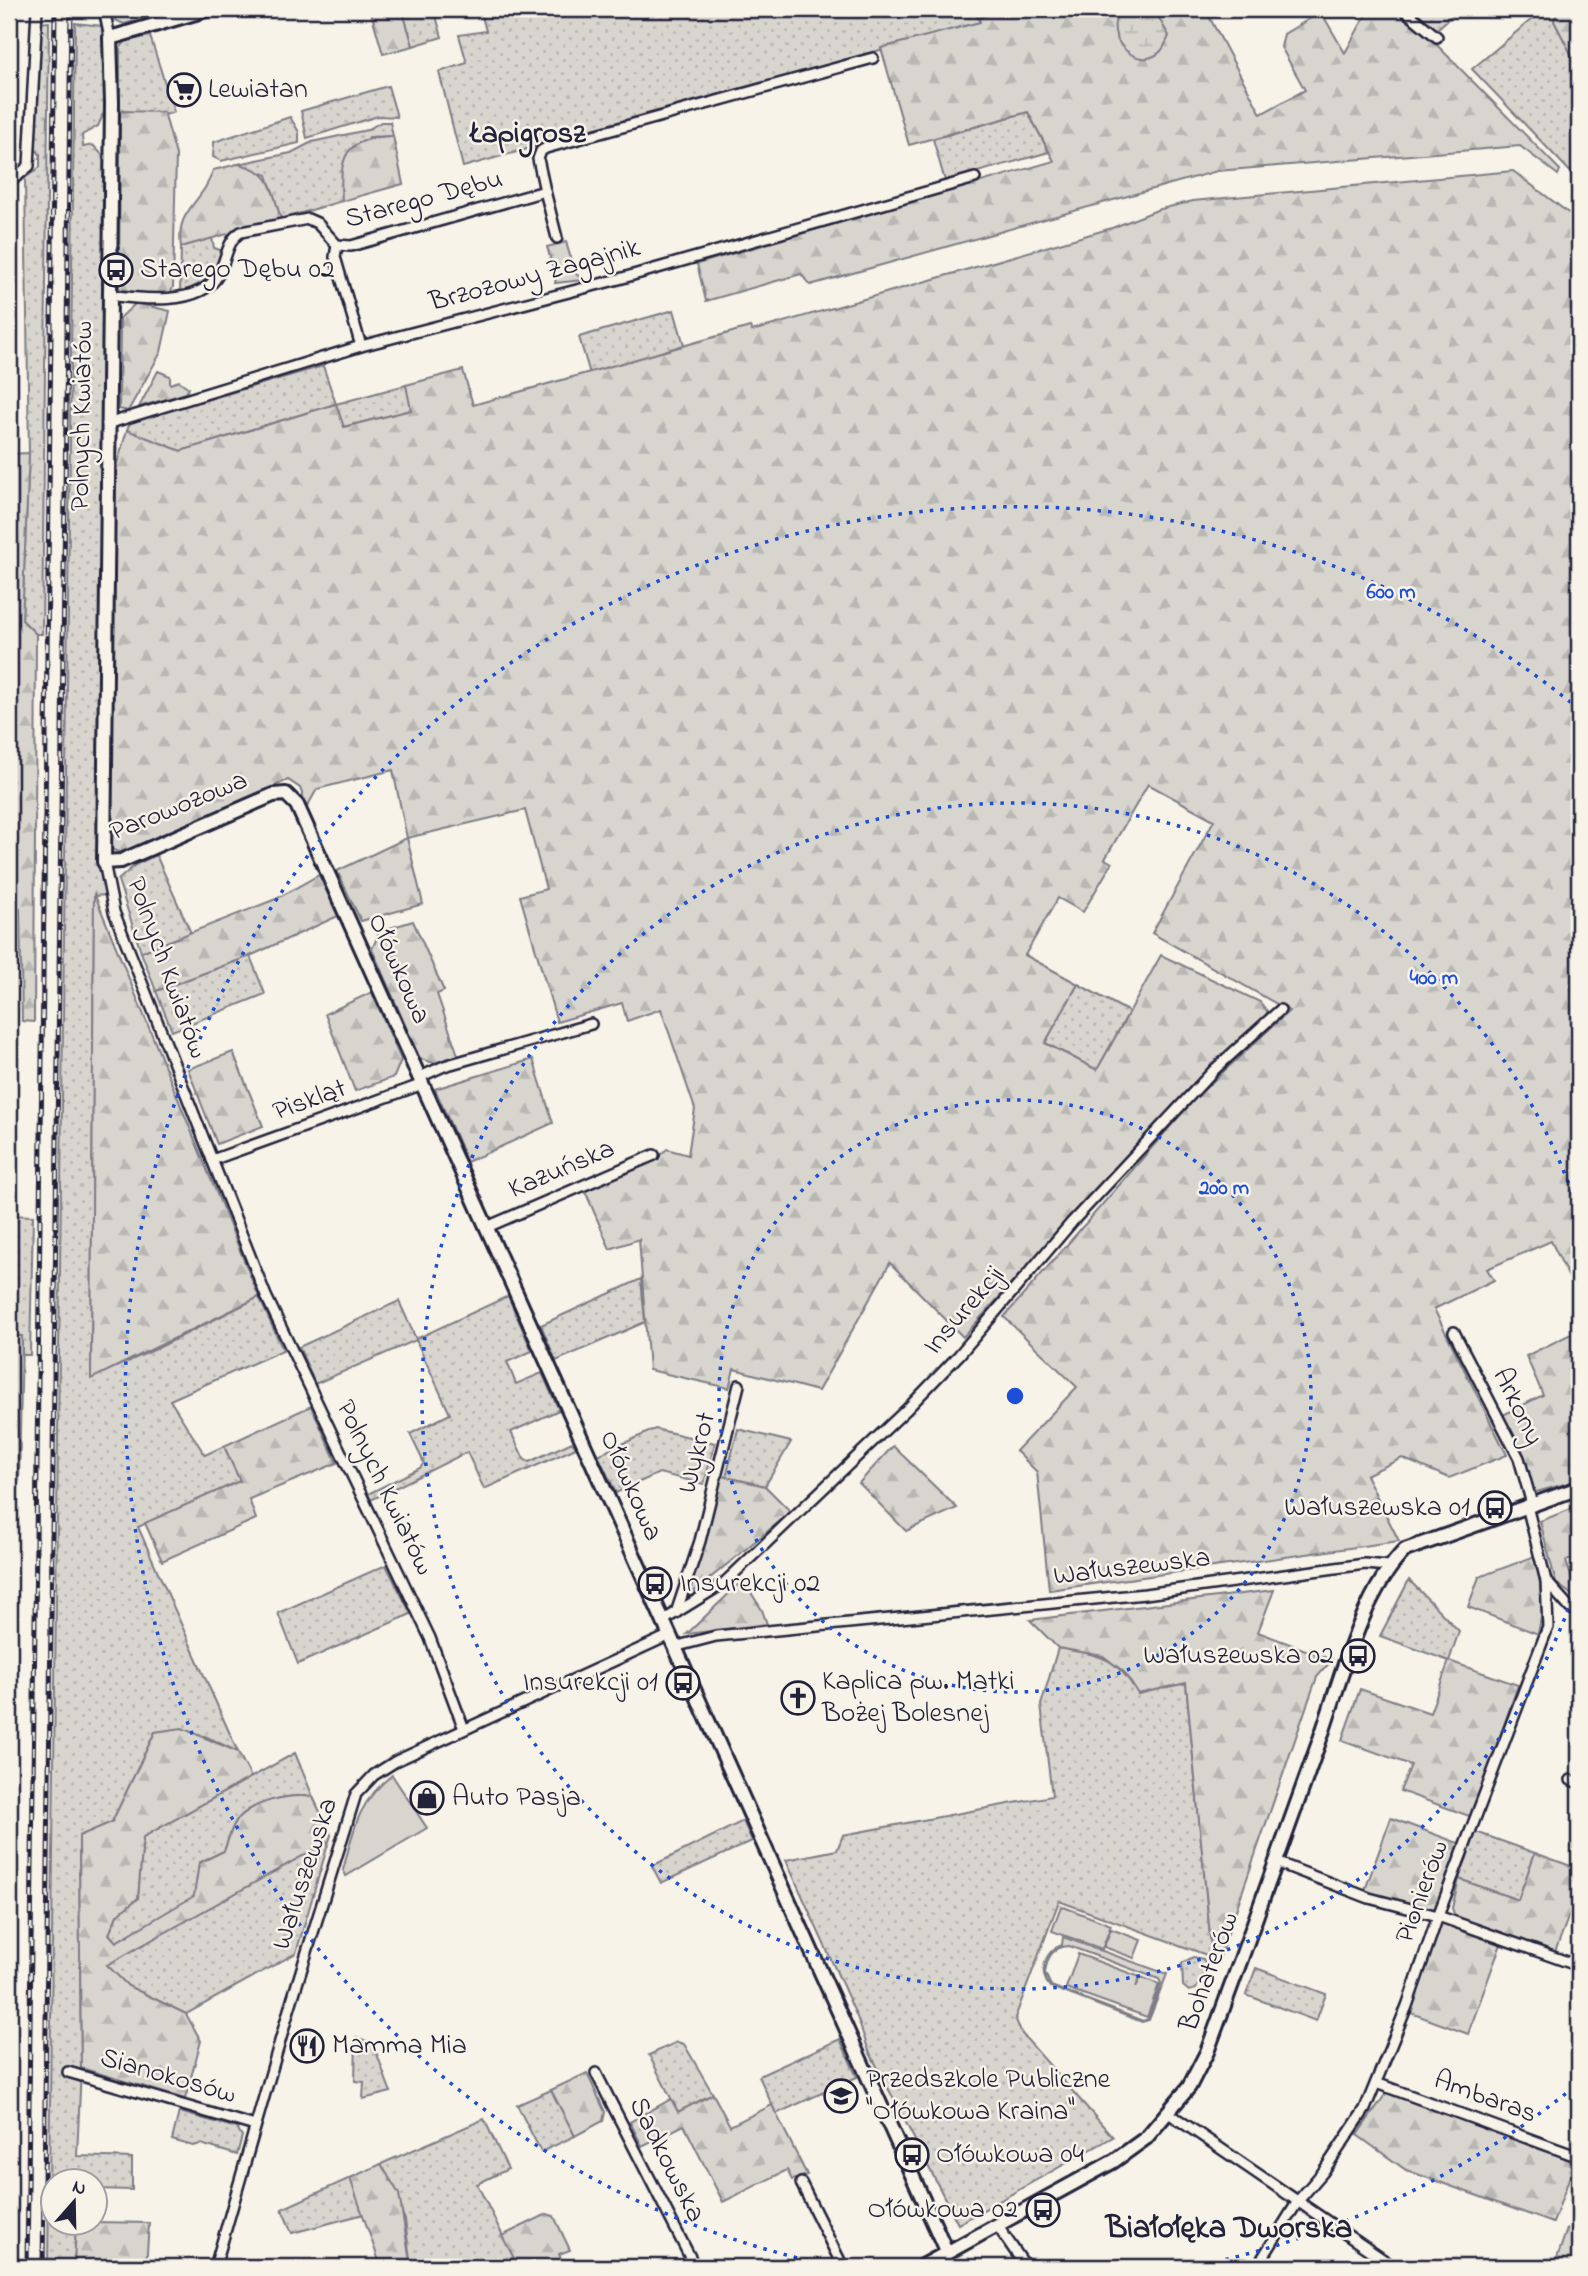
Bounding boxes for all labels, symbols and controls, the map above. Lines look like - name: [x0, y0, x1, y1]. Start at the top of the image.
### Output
- place label: Lewiatan: [208, 70, 308, 111]
- supermarket icon: Lewiatan: [165, 71, 203, 109]
- district label: Łapigrosz: [468, 113, 587, 158]
- street label: Starego Dębu: [341, 159, 507, 241]
- street label: Brzozowy Zagajnik: [424, 228, 646, 324]
- place label: Starego Dębu 02: [140, 250, 335, 291]
- bus stop icon: Starego Dębu 02: [97, 251, 135, 289]
- street label: Polnych Kwiatów: [61, 320, 105, 512]
- text: 600 m: [1367, 578, 1415, 608]
- street label: Parowozowa: [104, 761, 254, 853]
- street label: Polnych Kwiatów: [114, 872, 218, 1064]
- street label: Ołówkowa: [355, 907, 441, 1031]
- text: 400 m: [1410, 964, 1458, 994]
- street label: Piskląt: [268, 1069, 352, 1133]
- street label: Kazuńska: [503, 1129, 621, 1211]
- text: 200 m: [1198, 1174, 1249, 1204]
- street label: Insurekcji: [914, 1257, 1016, 1365]
- street label: Arkony: [1481, 1361, 1553, 1453]
- centre of rings: [1003, 1384, 1027, 1408]
- street label: Polnych Kwiatów: [324, 1393, 444, 1583]
- street label: Wykrot: [668, 1408, 728, 1498]
- street label: Ołówkowa: [587, 1424, 673, 1548]
- place label: Wałuszewska 01: [1284, 1488, 1470, 1529]
- bus stop icon: Wałuszewska 01: [1476, 1489, 1514, 1527]
- street label: Wałuszewska: [1051, 1538, 1213, 1598]
- place label: Insurekcji 02: [680, 1564, 820, 1605]
- bus stop icon: Insurekcji 02: [636, 1565, 674, 1603]
- place label: Wałuszewska 02: [1143, 1636, 1334, 1677]
- bus stop icon: Wałuszewska 02: [1339, 1637, 1377, 1675]
- place label: Kaplica pw. Matki Bożej Bolesnej: [821, 1662, 1015, 1735]
- place label: Insurekcji 01: [523, 1663, 658, 1704]
- bus stop icon: Insurekcji 01: [664, 1664, 702, 1702]
- church icon: Kaplica pw. Matki Bożej Bolesnej: [779, 1679, 817, 1717]
- place label: Auto Pasja: [452, 1778, 581, 1819]
- shop icon: Auto Pasja: [408, 1779, 446, 1817]
- street label: Wałuszewska: [262, 1793, 350, 1955]
- street label: Pionierów: [1385, 1835, 1461, 1949]
- street label: Bohaterów: [1169, 1906, 1251, 2038]
- place label: Mamma Mia: [332, 2026, 467, 2067]
- restaurant icon: Mamma Mia: [288, 2027, 326, 2065]
- street label: Sianokosów: [95, 2038, 241, 2116]
- place label: Przedszkole Publiczne "Ołówkowa Kraina": [866, 2060, 1111, 2133]
- street label: Ambaras: [1428, 2060, 1542, 2136]
- school or university icon: Przedszkole Publiczne "Ołówkowa Kraina": [822, 2077, 860, 2115]
- street label: Sadkowska: [617, 2090, 715, 2230]
- place label: Ołówkowa 04: [936, 2135, 1085, 2176]
- bus stop icon: Ołówkowa 04: [893, 2136, 931, 2174]
- north arrow: [38, 2168, 108, 2238]
- text: N: [68, 2173, 90, 2203]
- place label: Ołówkowa 02: [868, 2190, 1018, 2231]
- bus stop icon: Ołówkowa 02: [1024, 2191, 1062, 2229]
- district label: Białołęka Dworska: [1104, 2206, 1352, 2253]

